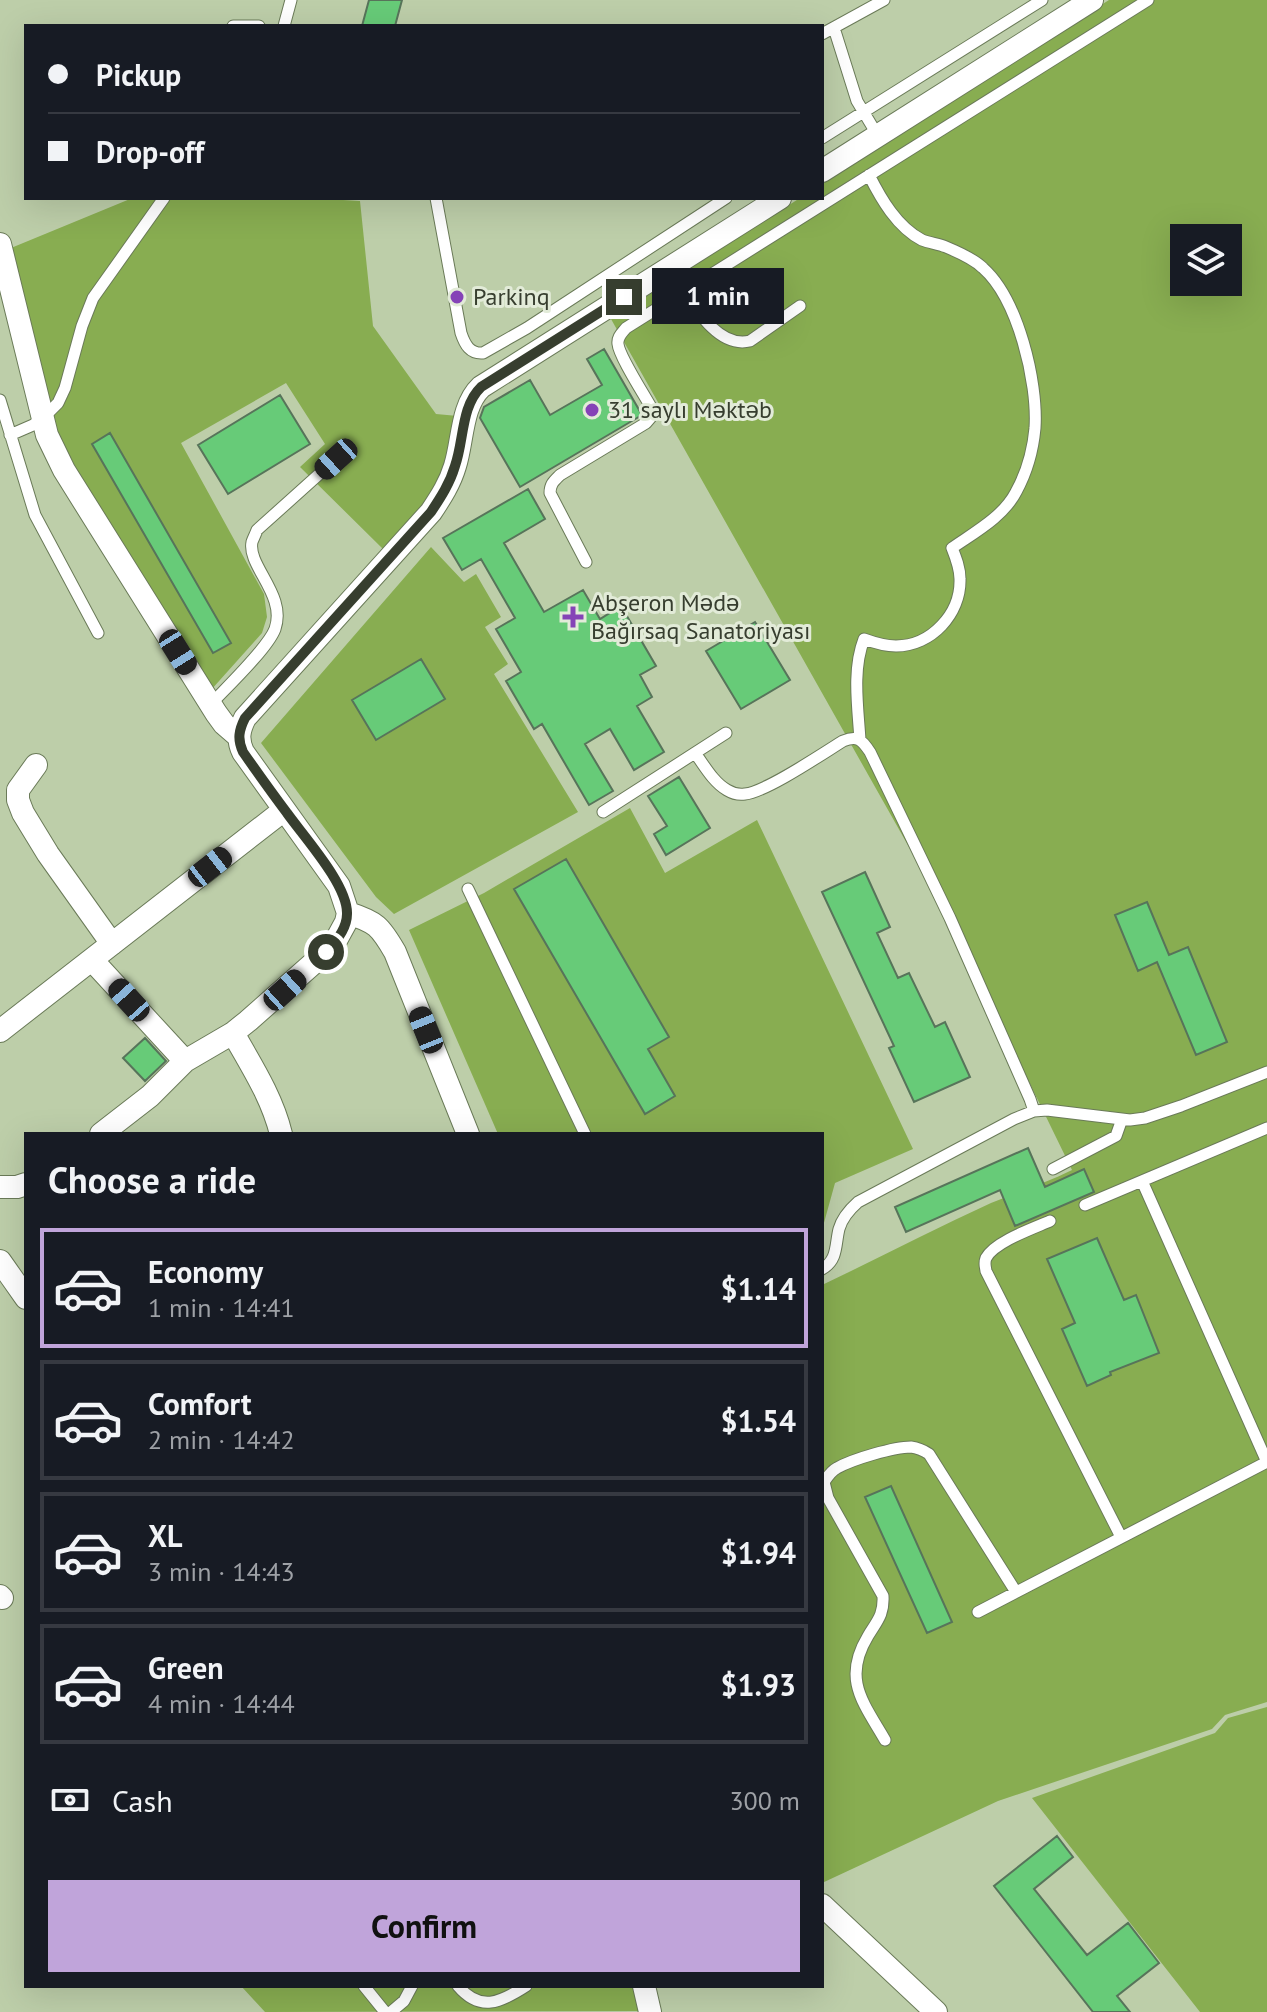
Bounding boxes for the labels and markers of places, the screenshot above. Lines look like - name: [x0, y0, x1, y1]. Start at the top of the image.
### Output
- place label: Parkinq: [473, 281, 550, 312]
- marker: Parkinq: [448, 288, 466, 306]
- place label: 31 saylı Məktəb: [608, 394, 772, 425]
- marker: 31 saylı Məktəb: [583, 401, 601, 419]
- place label: Abşeron Mədə Bağırsaq Sanatoriyası: [591, 587, 810, 646]
- marker: Abşeron Mədə Bağırsaq Sanatoriyası: [562, 606, 584, 628]

